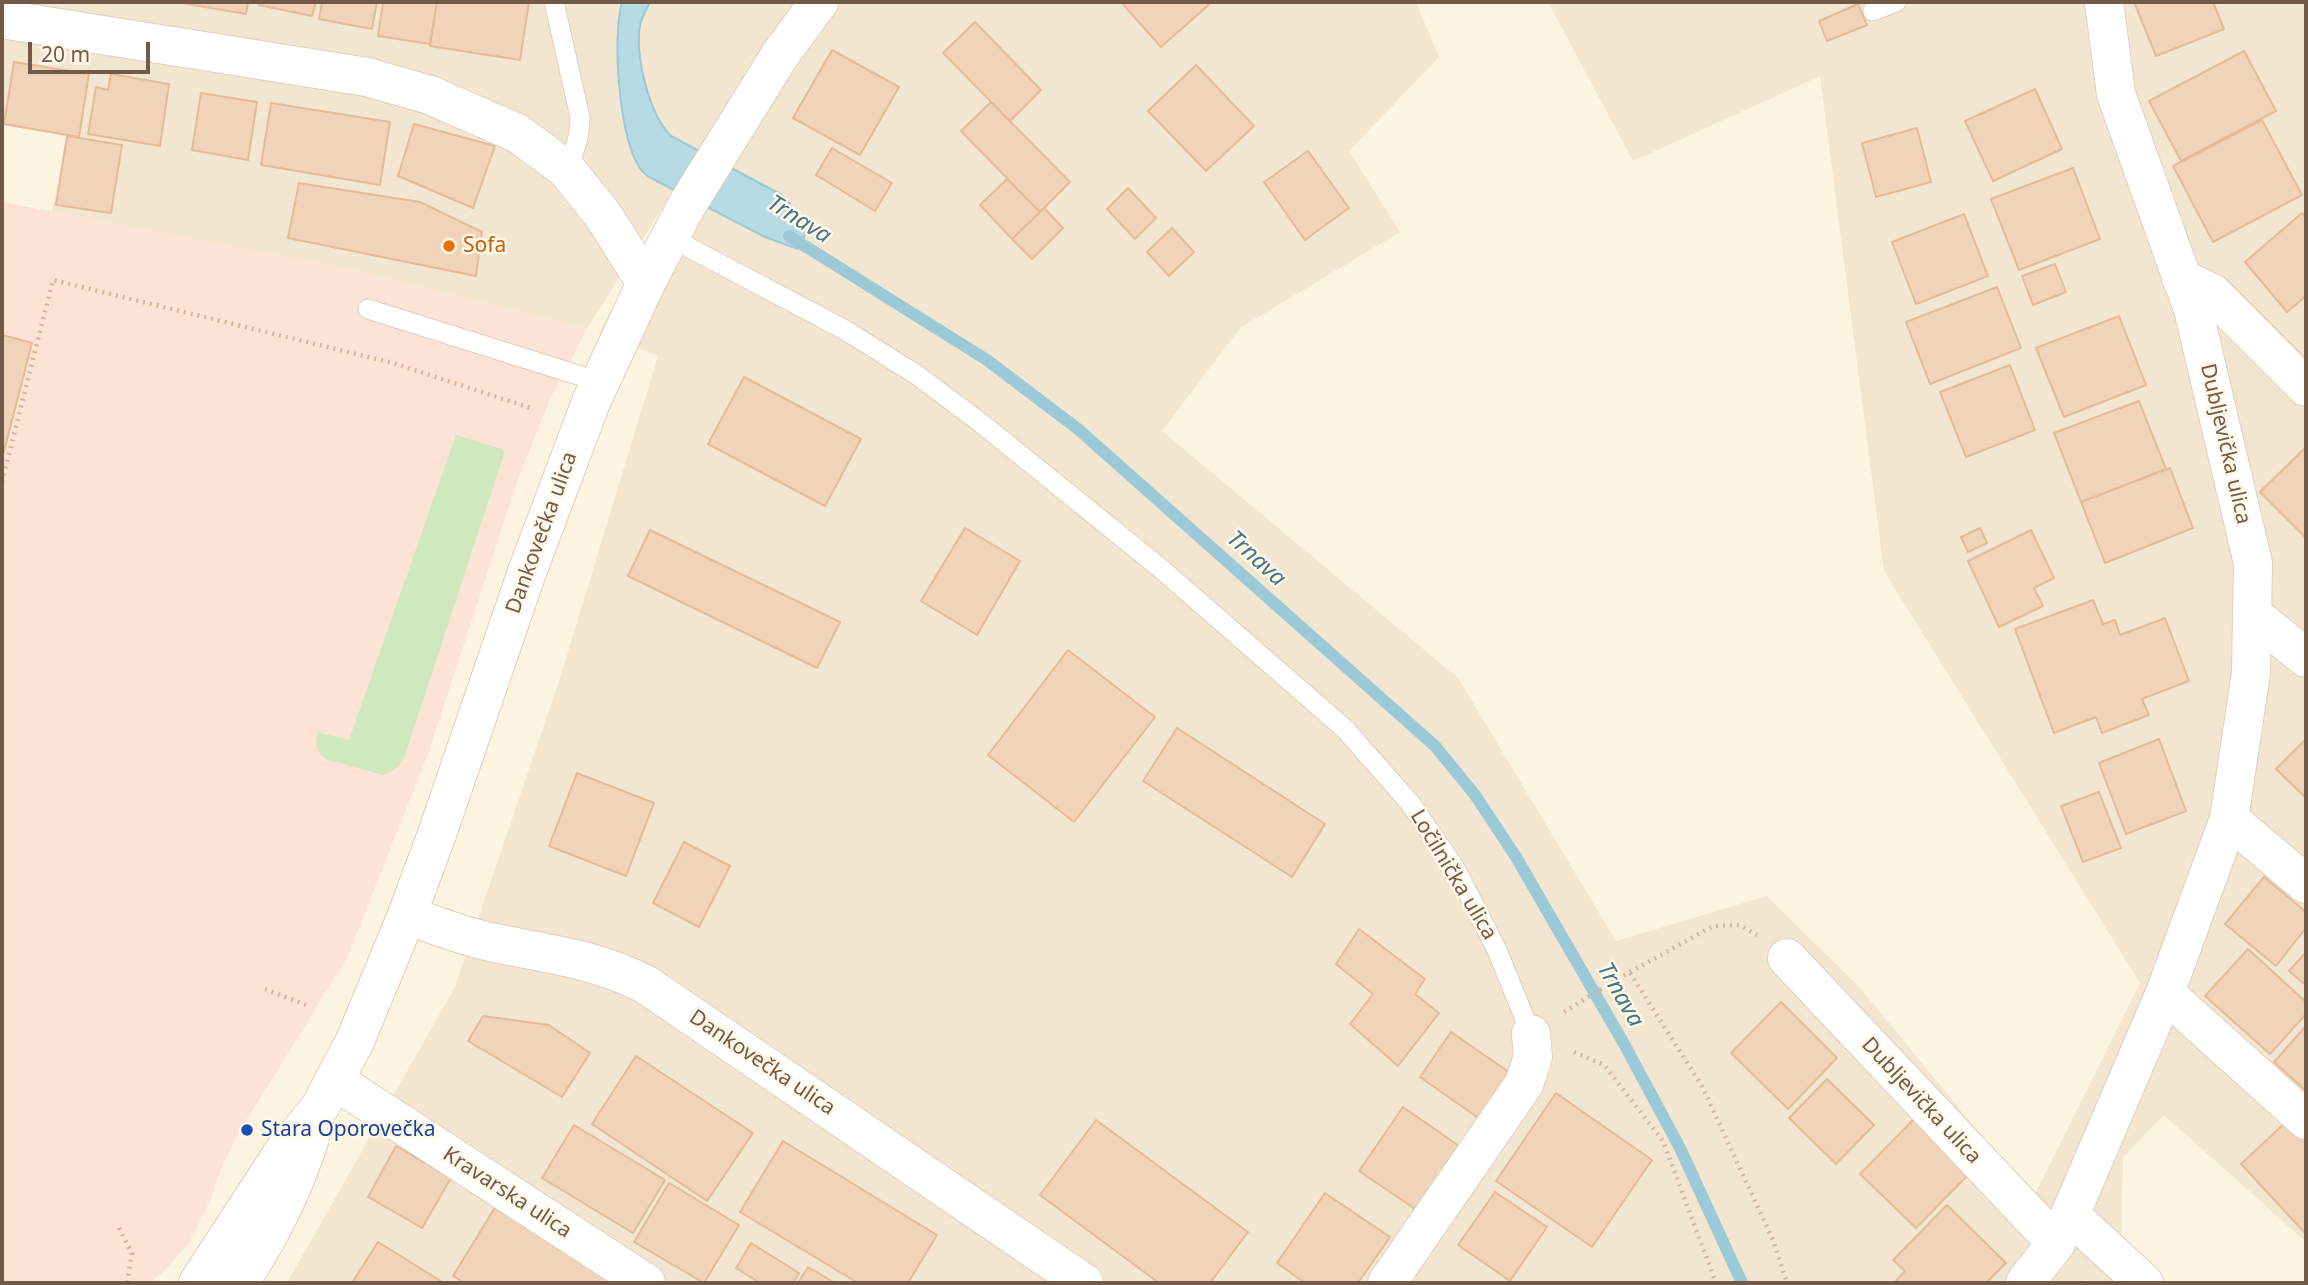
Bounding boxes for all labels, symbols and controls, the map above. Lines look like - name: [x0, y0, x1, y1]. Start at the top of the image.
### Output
- scale bar: [32, 28, 154, 72]
- text: 20 m: [41, 40, 90, 68]
- water label: Trnava: [762, 190, 836, 250]
- place label: Sofa: [463, 233, 506, 259]
- marker: Sofa: [441, 238, 457, 254]
- street label: Dubljevička ulica: [2194, 361, 2256, 527]
- street label: Dankovečka ulica: [501, 449, 583, 617]
- water label: Trnava: [1221, 525, 1291, 593]
- street label: Ločilnička ulica: [1404, 805, 1502, 945]
- water label: Trnava: [1591, 958, 1649, 1032]
- street label: Dankovečka ulica: [684, 1005, 840, 1121]
- street label: Dubljevička ulica: [1856, 1033, 1986, 1169]
- place label: Stara Oporovečka: [261, 1117, 436, 1143]
- marker: Stara Oporovečka: [239, 1122, 255, 1138]
- street label: Kravarska ulica: [438, 1142, 576, 1244]

